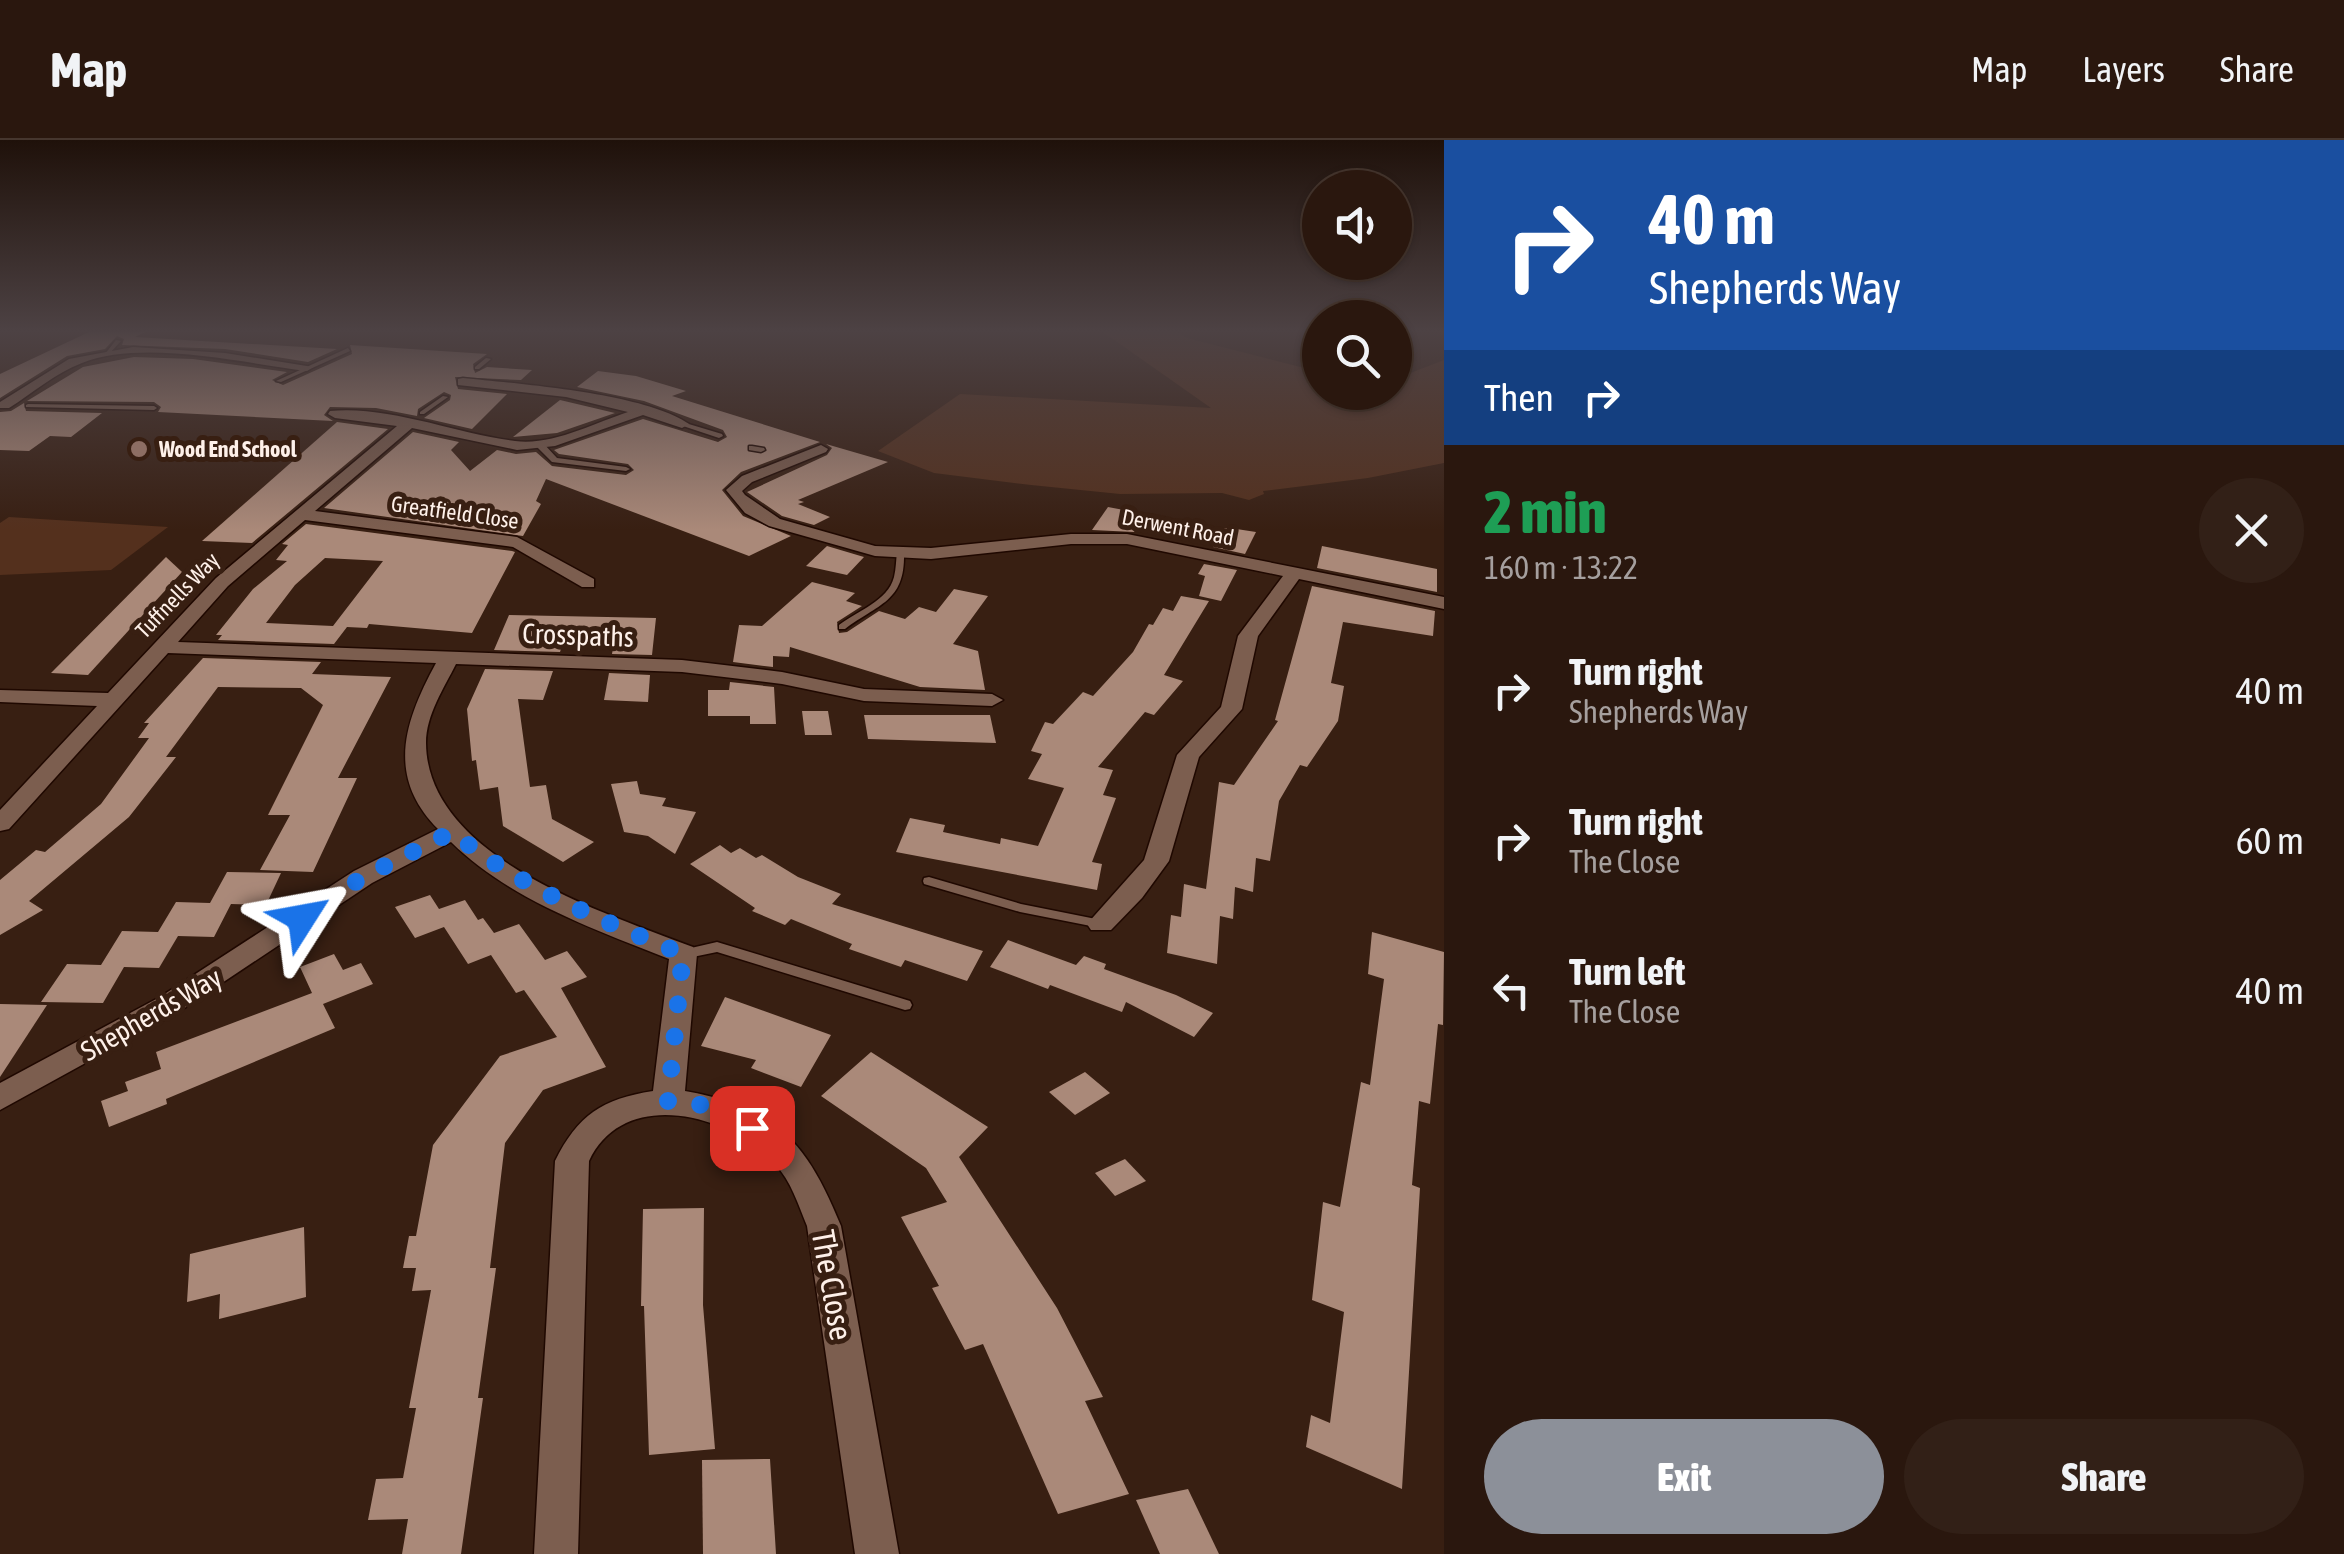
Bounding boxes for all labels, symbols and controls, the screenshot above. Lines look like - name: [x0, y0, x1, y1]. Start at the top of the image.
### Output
- text: Map: [50, 42, 127, 97]
- text: Map: [1971, 49, 2027, 89]
- text: Layers: [2082, 49, 2165, 89]
- text: Share: [2220, 49, 2294, 89]
- map controls: [1302, 170, 1412, 410]
- button: sound: [1302, 170, 1412, 280]
- text: 40 m: [1649, 179, 1775, 259]
- icon: right: [1484, 180, 1614, 310]
- text: Shepherds Way: [1649, 262, 1901, 314]
- button: search: [1302, 300, 1412, 410]
- icon: right: [1574, 370, 1629, 425]
- text: Then: [1484, 376, 1554, 419]
- place label: Wood End School: [158, 436, 298, 462]
- marker: Wood End School: [128, 438, 150, 460]
- text: 2 min: [1484, 477, 1607, 546]
- button: close: [2199, 478, 2304, 583]
- street label: Greatfield Close: [390, 490, 520, 534]
- street label: Derwent Road: [1120, 503, 1236, 551]
- street label: Tuffnells Way: [130, 547, 224, 643]
- text: 160 m · 13:22: [1484, 549, 1638, 586]
- street label: Crosspaths: [522, 617, 634, 653]
- text: Turn right: [1569, 650, 1703, 693]
- icon: right: [1484, 663, 1539, 718]
- text: 40 m: [2236, 669, 2304, 712]
- text: Shepherds Way: [1569, 693, 1748, 730]
- text: Turn right: [1569, 800, 1703, 843]
- icon: right: [1484, 813, 1539, 868]
- text: 60 m: [2236, 819, 2304, 862]
- text: The Close: [1569, 843, 1680, 880]
- position arrow: [250, 866, 354, 970]
- text: Turn left: [1569, 950, 1685, 993]
- street label: Shepherds Way: [75, 961, 227, 1067]
- icon: left: [1484, 963, 1539, 1018]
- text: 40 m: [2236, 969, 2304, 1012]
- text: The Close: [1569, 993, 1680, 1030]
- pin: [710, 1086, 795, 1171]
- icon: arrive: [725, 1101, 780, 1156]
- street label: The Close: [805, 1227, 860, 1343]
- button: Exit: [1484, 1419, 1884, 1534]
- button: Share: [1904, 1419, 2304, 1534]

